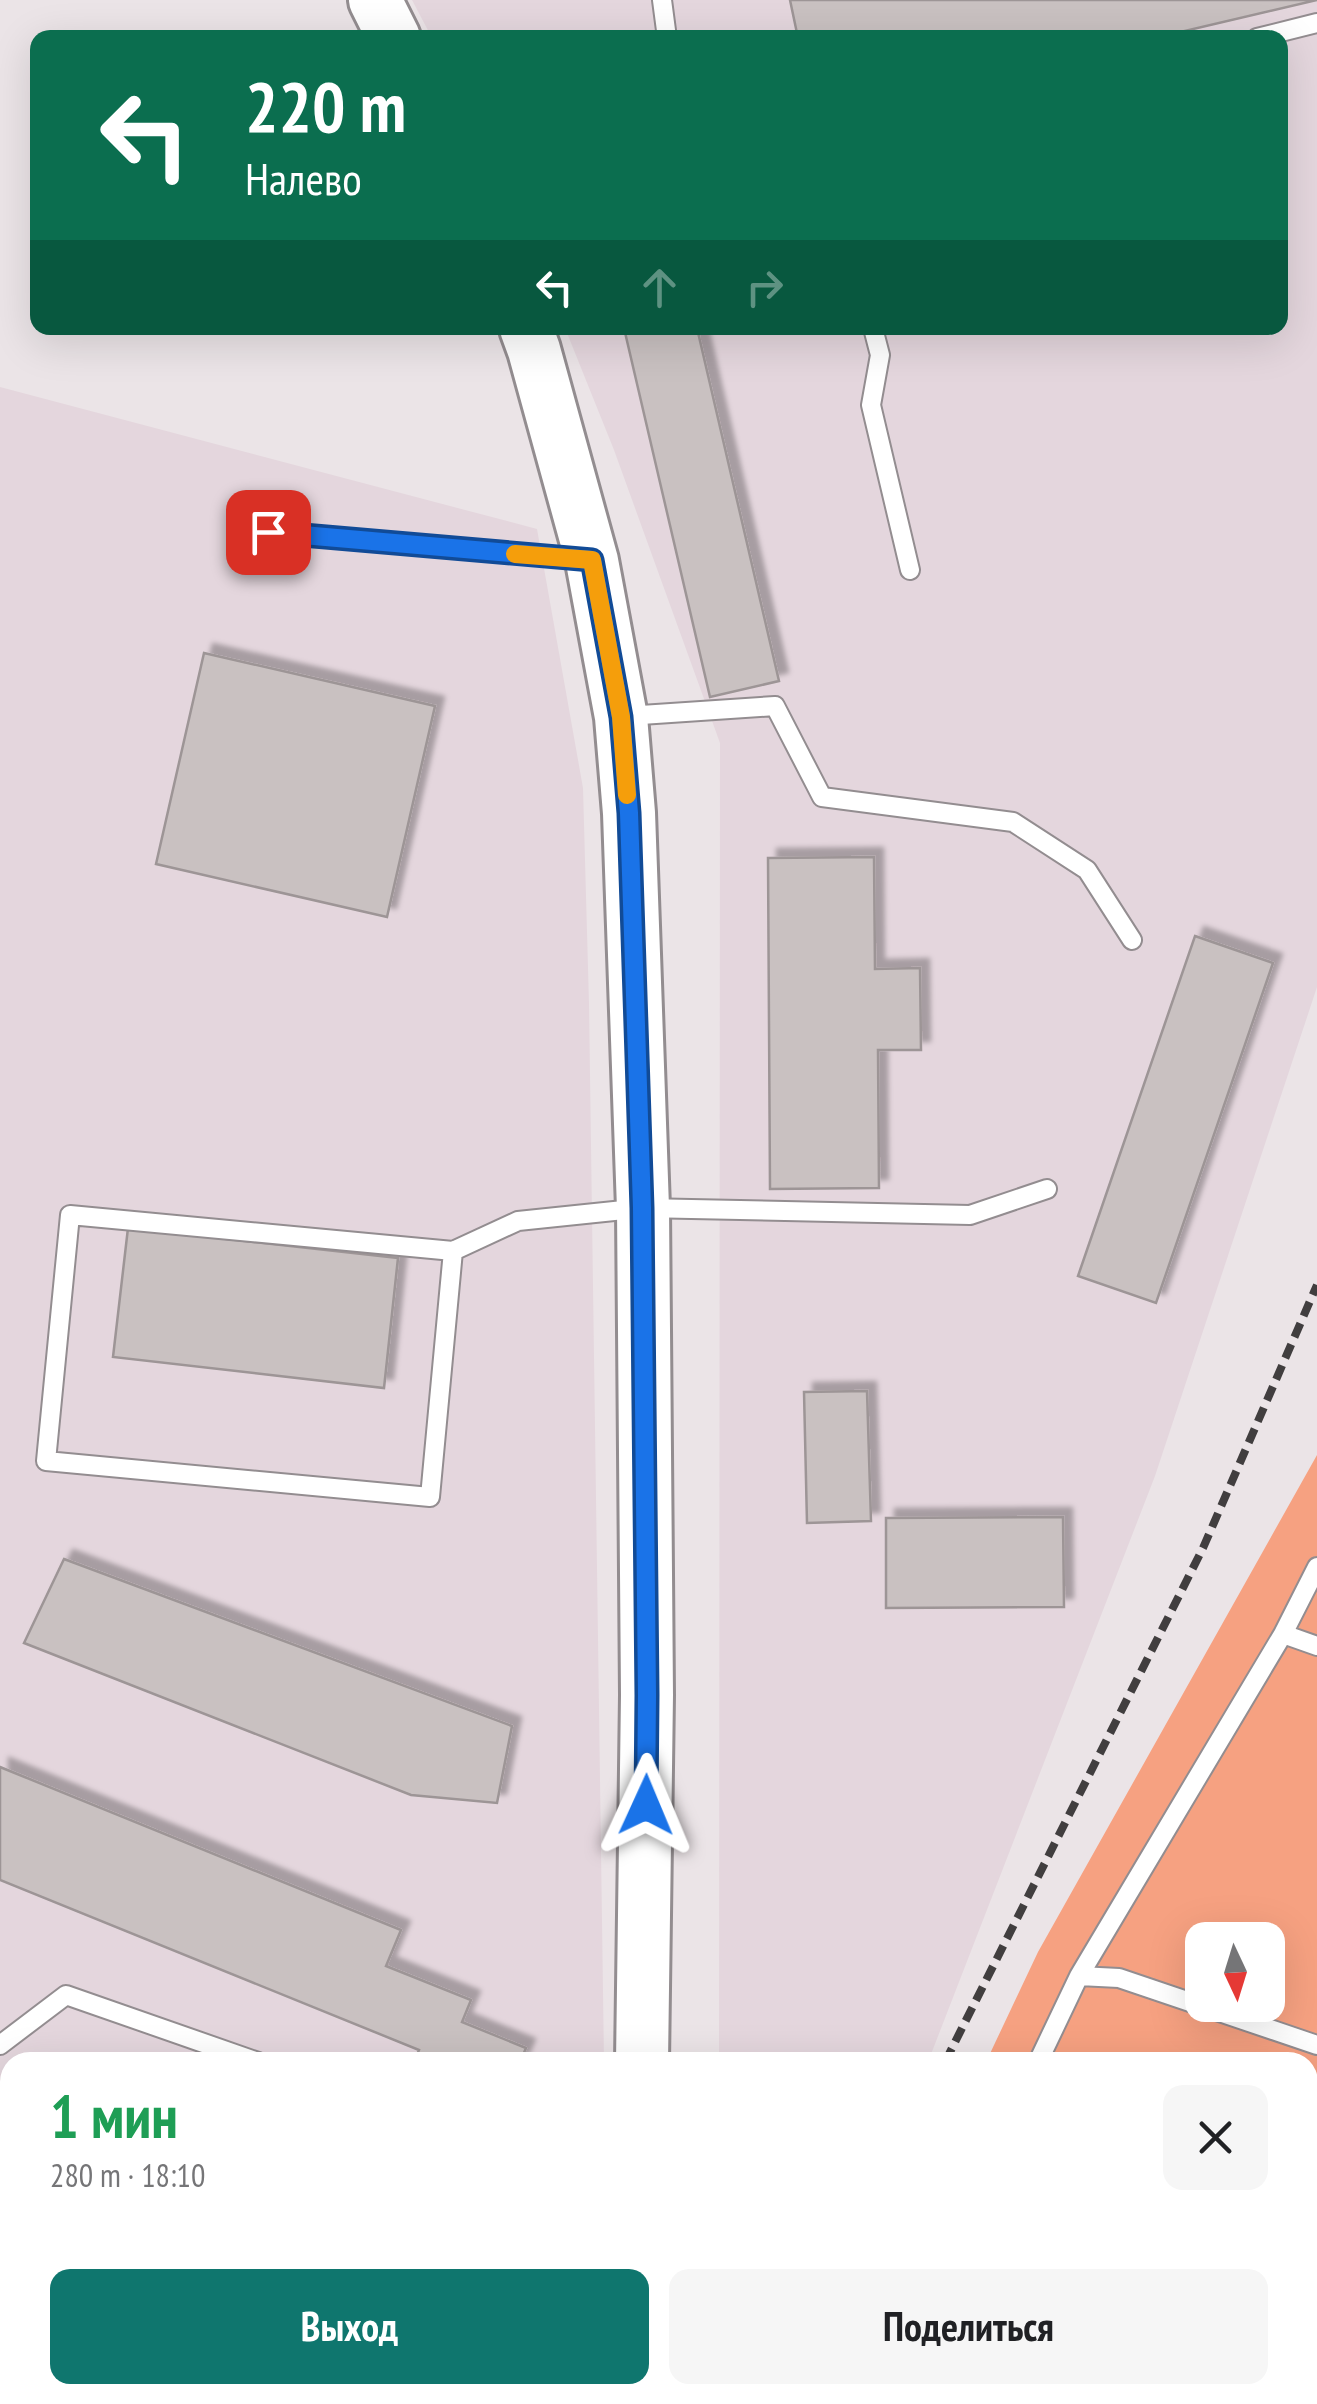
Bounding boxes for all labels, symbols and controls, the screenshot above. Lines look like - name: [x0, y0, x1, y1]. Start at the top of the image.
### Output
- text: 220 m: [245, 61, 406, 151]
- icon: left: [80, 70, 210, 200]
- text: Налево: [245, 149, 362, 207]
- icon: left: [527, 260, 582, 315]
- icon: ahead: [632, 260, 687, 315]
- icon: right: [737, 260, 792, 315]
- pin: [226, 490, 311, 575]
- icon: arrive: [241, 505, 296, 560]
- position arrow: [594, 1753, 698, 1857]
- north arrow: [1185, 1922, 1285, 2022]
- map controls: [1185, 1922, 1285, 2022]
- text: 1 мин: [50, 2077, 178, 2155]
- button: close: [1163, 2085, 1268, 2190]
- text: 280 m · 18:10: [50, 2154, 205, 2196]
- button: Выход: [50, 2269, 649, 2384]
- button: Поделиться: [669, 2269, 1268, 2384]

